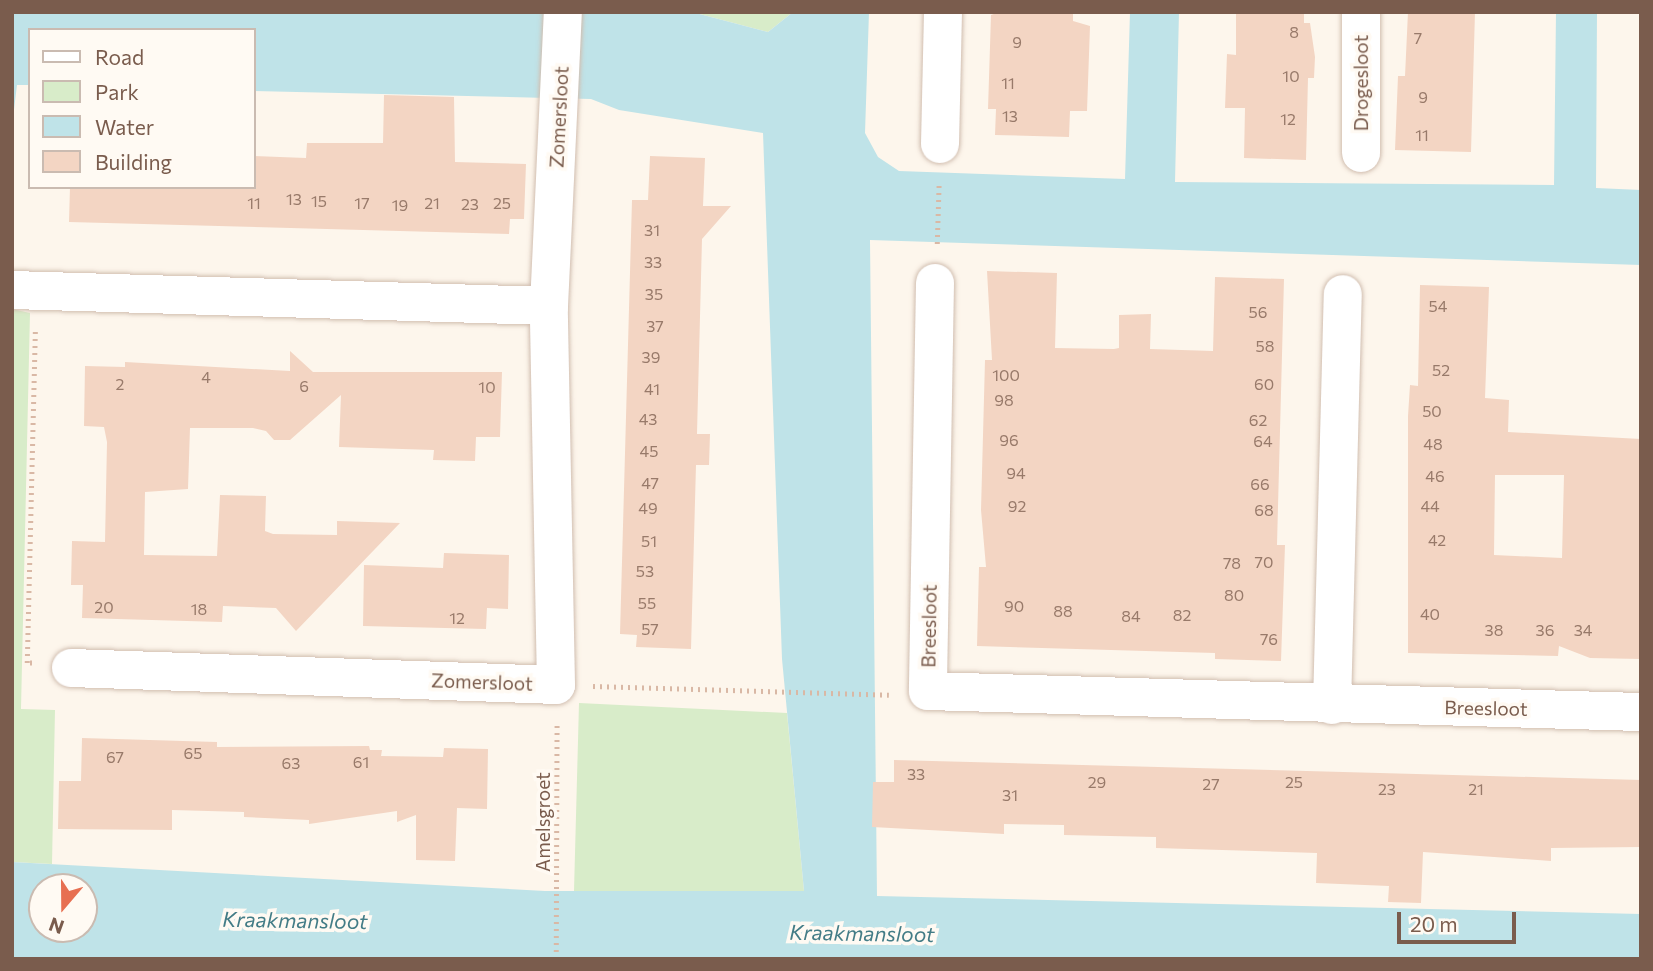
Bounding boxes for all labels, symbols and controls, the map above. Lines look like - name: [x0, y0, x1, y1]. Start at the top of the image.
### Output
- house number: 8: [1289, 22, 1299, 42]
- legend: [28, 28, 256, 189]
- house number: 7: [1414, 28, 1422, 48]
- house number: 9: [1012, 32, 1022, 52]
- street label: Drogesloot: [1350, 35, 1372, 131]
- text: Road: [95, 44, 144, 69]
- street label: Zomersloot: [545, 66, 573, 168]
- house number: 10: [1282, 66, 1300, 86]
- house number: 11: [1001, 73, 1015, 93]
- text: Park: [95, 79, 139, 104]
- house number: 9: [1418, 87, 1428, 107]
- house number: 13: [1002, 106, 1018, 126]
- house number: 12: [1280, 109, 1296, 129]
- text: Water: [95, 114, 154, 139]
- house number: 11: [1415, 125, 1429, 145]
- text: Building: [95, 149, 172, 174]
- house number: 13: [286, 189, 302, 209]
- house number: 15: [311, 191, 327, 211]
- house number: 11: [247, 193, 261, 213]
- house number: 17: [354, 193, 370, 213]
- house number: 21: [424, 193, 440, 213]
- house number: 25: [493, 193, 511, 213]
- house number: 23: [461, 194, 479, 214]
- house number: 19: [392, 195, 408, 215]
- house number: 31: [644, 220, 660, 240]
- house number: 33: [644, 252, 662, 272]
- house number: 35: [645, 284, 663, 304]
- house number: 54: [1429, 296, 1447, 316]
- house number: 56: [1249, 302, 1267, 322]
- house number: 37: [646, 316, 664, 336]
- house number: 58: [1256, 336, 1274, 356]
- house number: 39: [642, 347, 660, 367]
- house number: 52: [1432, 360, 1450, 380]
- house number: 100: [992, 365, 1020, 385]
- house number: 4: [201, 367, 211, 387]
- house number: 2: [116, 374, 124, 394]
- house number: 60: [1254, 374, 1274, 394]
- house number: 6: [299, 376, 309, 396]
- house number: 10: [478, 377, 496, 397]
- house number: 41: [644, 379, 660, 399]
- house number: 98: [994, 390, 1014, 410]
- house number: 50: [1422, 401, 1442, 421]
- house number: 43: [639, 409, 657, 429]
- house number: 62: [1249, 410, 1267, 430]
- house number: 96: [999, 430, 1019, 450]
- house number: 64: [1253, 431, 1273, 451]
- house number: 48: [1423, 434, 1443, 454]
- house number: 45: [640, 441, 658, 461]
- house number: 94: [1006, 463, 1026, 483]
- house number: 46: [1425, 466, 1445, 486]
- house number: 47: [641, 473, 659, 493]
- house number: 66: [1250, 474, 1270, 494]
- house number: 92: [1008, 496, 1026, 516]
- house number: 44: [1420, 496, 1440, 516]
- house number: 49: [638, 498, 658, 518]
- house number: 68: [1254, 500, 1274, 520]
- house number: 42: [1428, 530, 1446, 550]
- house number: 51: [641, 531, 657, 551]
- house number: 70: [1255, 552, 1273, 572]
- house number: 78: [1223, 553, 1241, 573]
- house number: 53: [636, 561, 654, 581]
- street label: Breesloot: [917, 584, 941, 668]
- house number: 80: [1224, 585, 1244, 605]
- house number: 55: [638, 593, 656, 613]
- house number: 90: [1004, 596, 1024, 616]
- house number: 20: [94, 597, 114, 617]
- house number: 18: [191, 599, 207, 619]
- house number: 88: [1053, 601, 1073, 621]
- house number: 40: [1420, 604, 1440, 624]
- house number: 82: [1173, 605, 1191, 625]
- house number: 84: [1121, 606, 1141, 626]
- house number: 12: [449, 608, 465, 628]
- house number: 57: [641, 619, 659, 639]
- house number: 38: [1485, 620, 1503, 640]
- house number: 36: [1536, 620, 1554, 640]
- house number: 34: [1574, 620, 1592, 640]
- house number: 76: [1260, 629, 1278, 649]
- street label: Zomersloot: [431, 669, 533, 695]
- street label: Breesloot: [1444, 696, 1528, 720]
- house number: 65: [184, 743, 202, 763]
- house number: 67: [106, 747, 124, 767]
- house number: 61: [353, 752, 369, 772]
- house number: 63: [282, 753, 300, 773]
- house number: 33: [907, 764, 925, 784]
- street label: Amelsgroet: [532, 772, 554, 872]
- house number: 29: [1088, 772, 1106, 792]
- house number: 25: [1285, 772, 1303, 792]
- house number: 27: [1202, 774, 1220, 794]
- house number: 23: [1378, 779, 1396, 799]
- house number: 21: [1468, 779, 1484, 799]
- house number: 31: [1002, 785, 1018, 805]
- north arrow: [28, 873, 98, 943]
- scale bar: [1401, 898, 1520, 942]
- water label: Kraakmansloot: [222, 906, 368, 934]
- text: 20 m: [1410, 911, 1458, 936]
- text: N: [46, 913, 67, 940]
- water label: Kraakmansloot: [789, 919, 935, 947]

